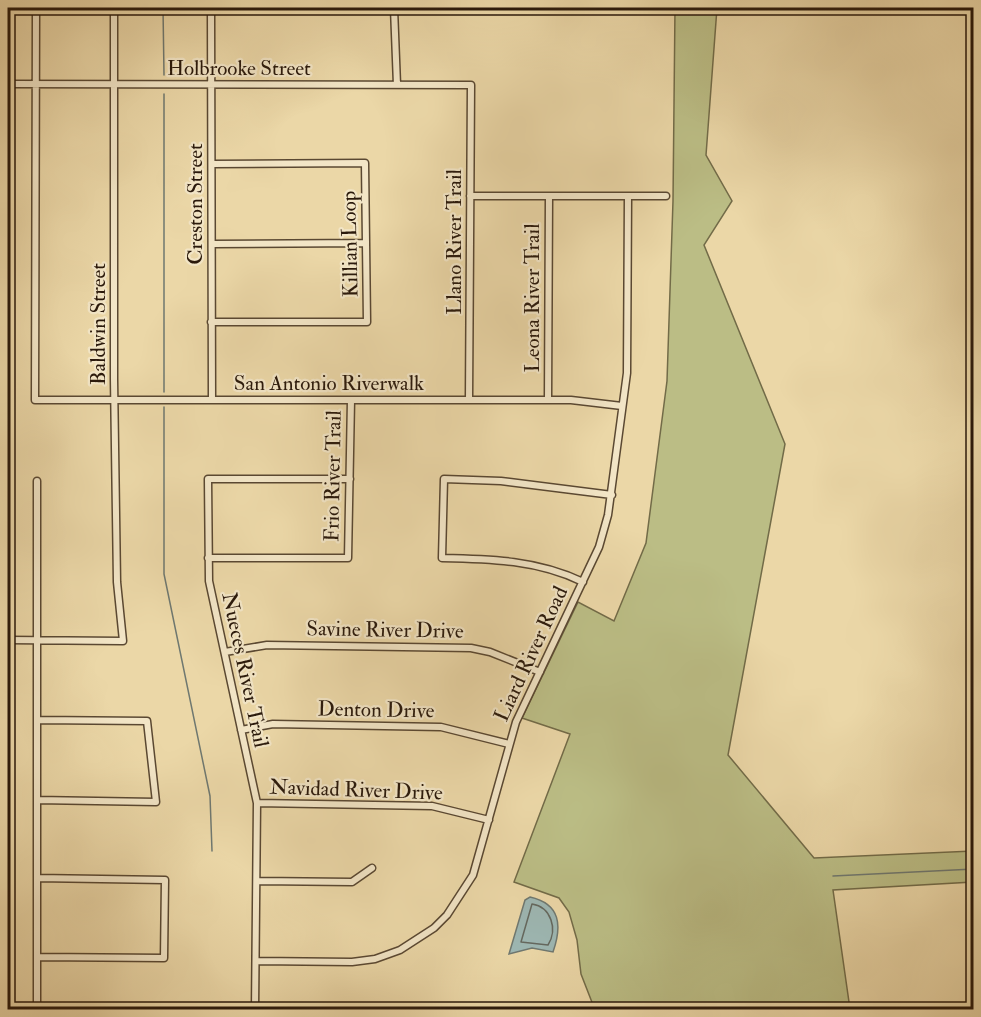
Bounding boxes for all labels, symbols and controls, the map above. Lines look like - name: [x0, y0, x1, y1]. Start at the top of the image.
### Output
- street label: Holbrooke Street: [167, 55, 311, 82]
- street label: Creston Street: [182, 143, 209, 265]
- street label: Llano River Trail: [441, 169, 468, 315]
- street label: Killian Loop: [336, 190, 364, 298]
- street label: Leona River Trail: [519, 223, 546, 373]
- street label: Baldwin Street: [85, 263, 112, 385]
- street label: San Antonio Riverwalk: [234, 370, 424, 397]
- street label: Frio River Trail: [318, 409, 348, 542]
- street label: Liard River Road: [488, 581, 574, 726]
- street label: Nueces River Trail: [215, 590, 275, 751]
- street label: Savine River Drive: [306, 615, 464, 645]
- street label: Denton Drive: [317, 695, 435, 725]
- street label: Navidad River Drive: [269, 773, 443, 807]

